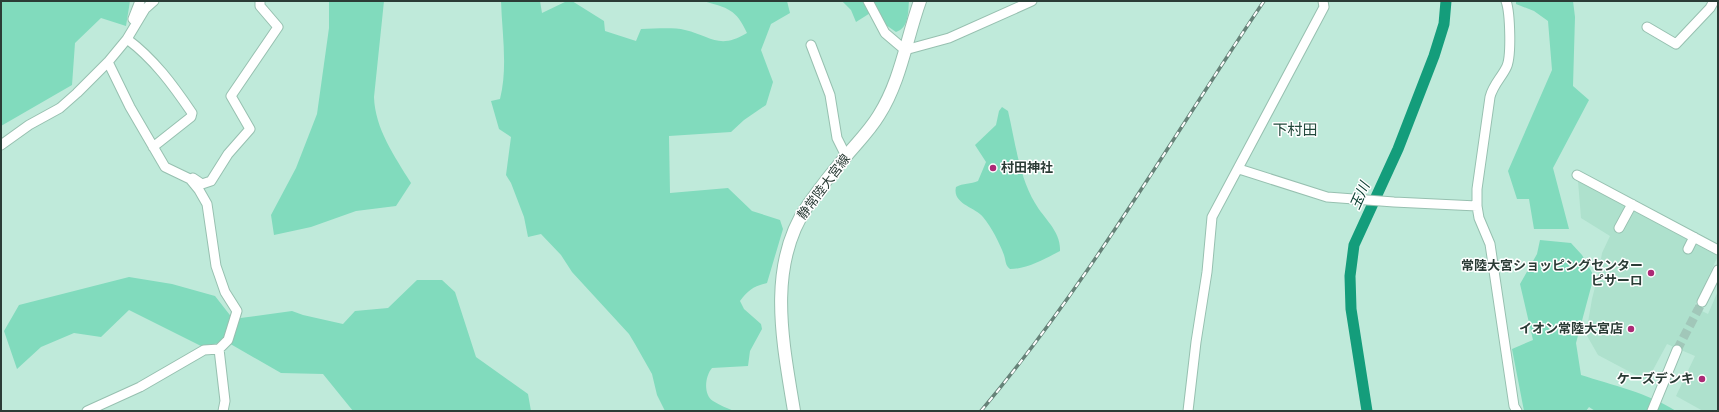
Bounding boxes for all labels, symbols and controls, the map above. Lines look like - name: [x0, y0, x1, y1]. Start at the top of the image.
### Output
- district label: 下村田: [1272, 121, 1318, 140]
- street label: 静常陸大宮線: [794, 151, 854, 223]
- place label: 村田神社: [1001, 160, 1053, 176]
- marker: 村田神社: [988, 163, 998, 173]
- water label: 玉川: [1347, 178, 1374, 212]
- place label: 常陸大宮ショッピングセンター ピサーロ: [1461, 258, 1643, 289]
- marker: 常陸大宮ショッピングセンター ピサーロ: [1646, 268, 1656, 278]
- place label: イオン常陸大宮店: [1519, 321, 1623, 337]
- marker: イオン常陸大宮店: [1626, 324, 1636, 334]
- place label: ケーズデンキ: [1617, 371, 1694, 387]
- marker: ケーズデンキ: [1697, 374, 1707, 384]

